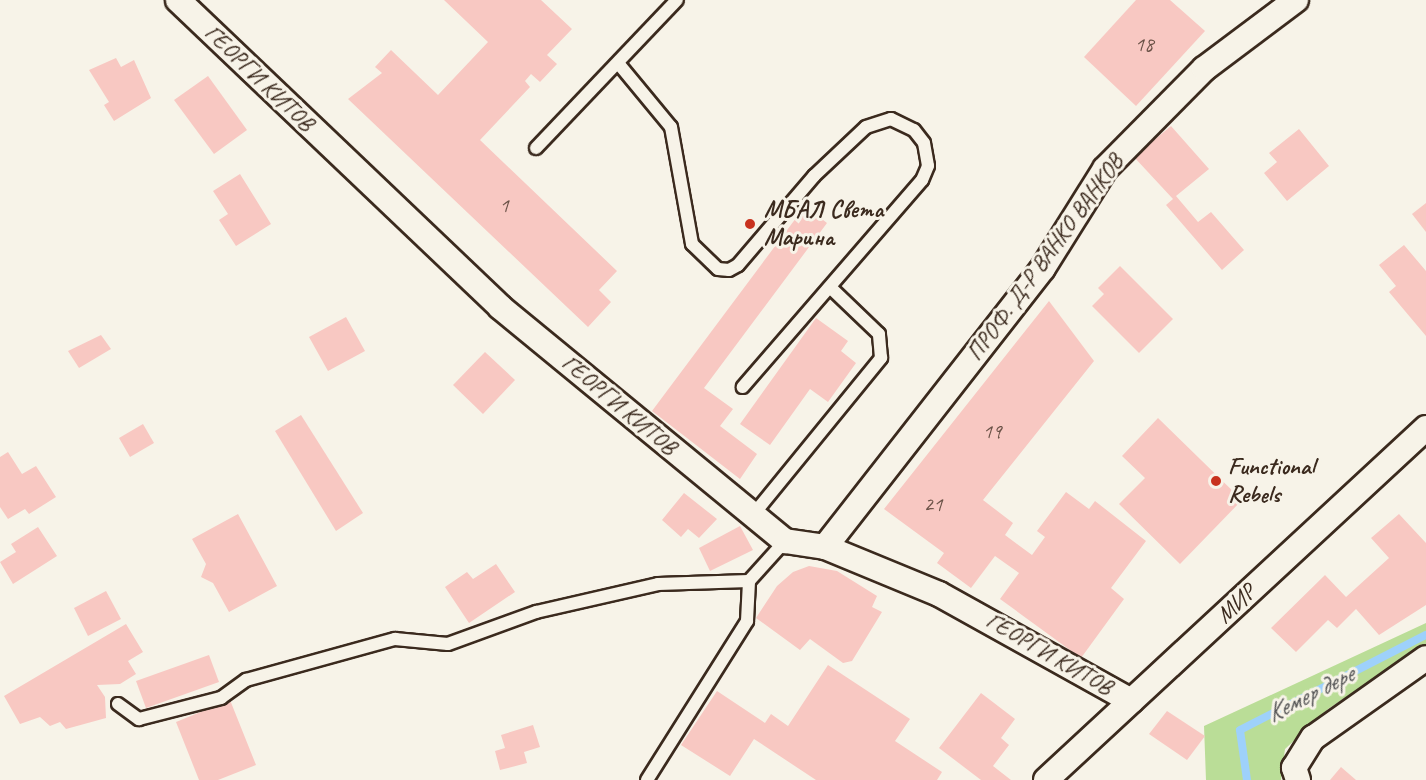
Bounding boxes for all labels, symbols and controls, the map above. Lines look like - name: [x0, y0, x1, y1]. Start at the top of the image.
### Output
- street label: ГЕОРГИ КИТОВ: [198, 19, 320, 137]
- house number: 18: [1135, 31, 1153, 57]
- street label: ПРОФ. Д-Р ВАНКО ВАНКОВ: [960, 148, 1130, 368]
- house number: 1: [499, 192, 509, 218]
- place label: МБАЛ Света Марина: [764, 196, 884, 252]
- marker: МБАЛ Света Марина: [741, 215, 759, 233]
- street label: ГЕОРГИ КИТОВ: [556, 349, 682, 461]
- house number: 19: [983, 418, 1001, 444]
- place label: Functional Rebels: [1228, 453, 1315, 509]
- marker: Functional Rebels: [1209, 474, 1223, 488]
- house number: 21: [924, 491, 942, 517]
- street label: МИР: [1210, 579, 1262, 629]
- street label: ГЕОРГИ КИТОВ: [981, 606, 1117, 702]
- water label: Кемер дере: [1261, 659, 1359, 729]

